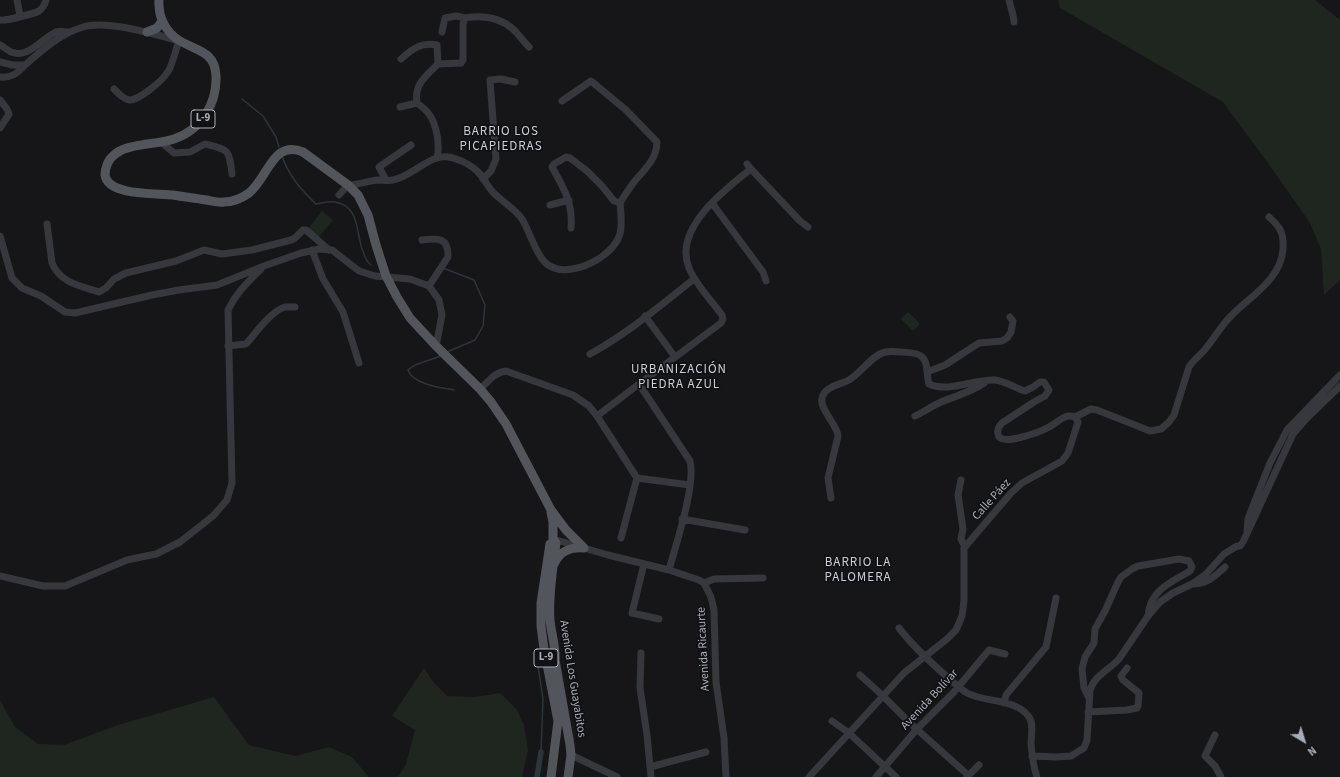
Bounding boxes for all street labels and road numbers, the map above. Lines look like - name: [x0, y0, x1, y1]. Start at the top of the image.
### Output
- road number: L-9: [191, 110, 215, 128]
- street label: Calle Páez: [970, 476, 1014, 524]
- street label: Avenida Ricaurte: [695, 607, 713, 691]
- street label: Avenida Los Guayabitos: [556, 619, 588, 739]
- road number: L-9: [534, 649, 558, 667]
- street label: Avenida Bolívar: [898, 667, 962, 733]

